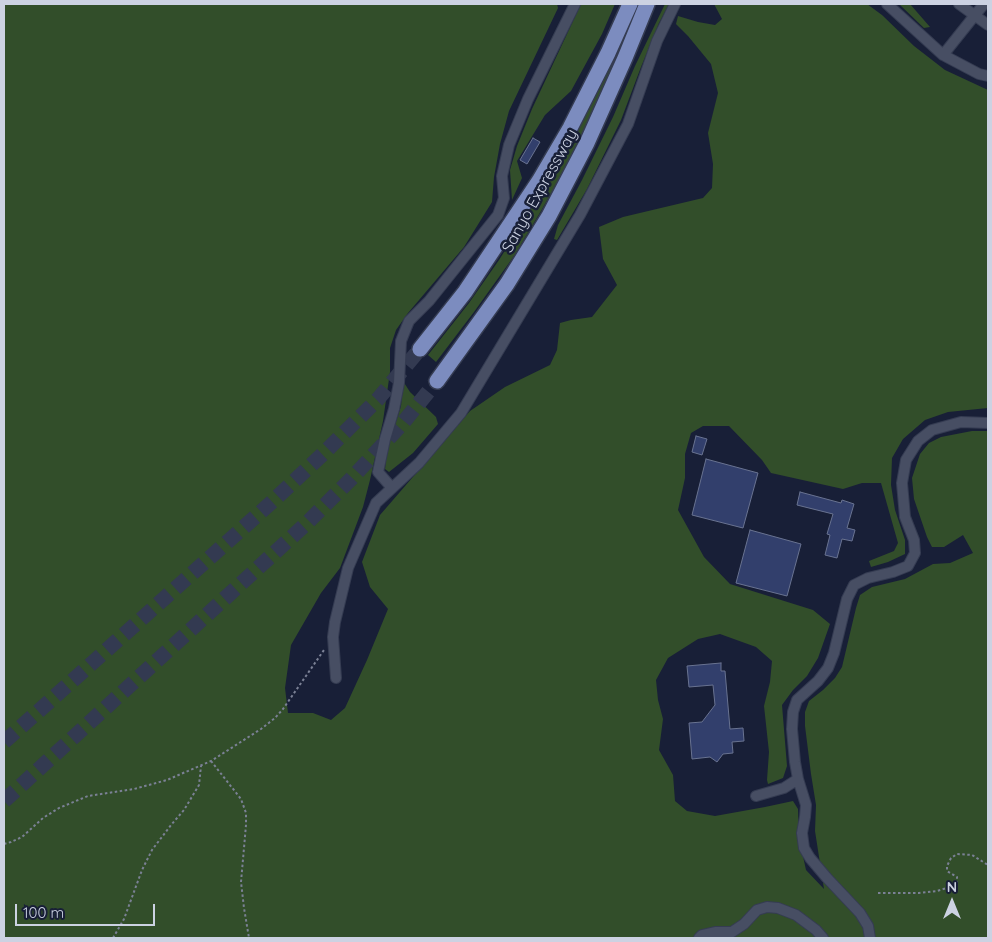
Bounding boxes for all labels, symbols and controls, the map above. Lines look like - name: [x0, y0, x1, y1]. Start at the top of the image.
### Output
- street label: Sanyo Expressway: [498, 126, 582, 256]
- north arrow: [927, 877, 977, 927]
- text: N: [947, 878, 957, 896]
- scale bar: [18, 894, 158, 926]
- text: 100 m: [23, 903, 64, 922]

